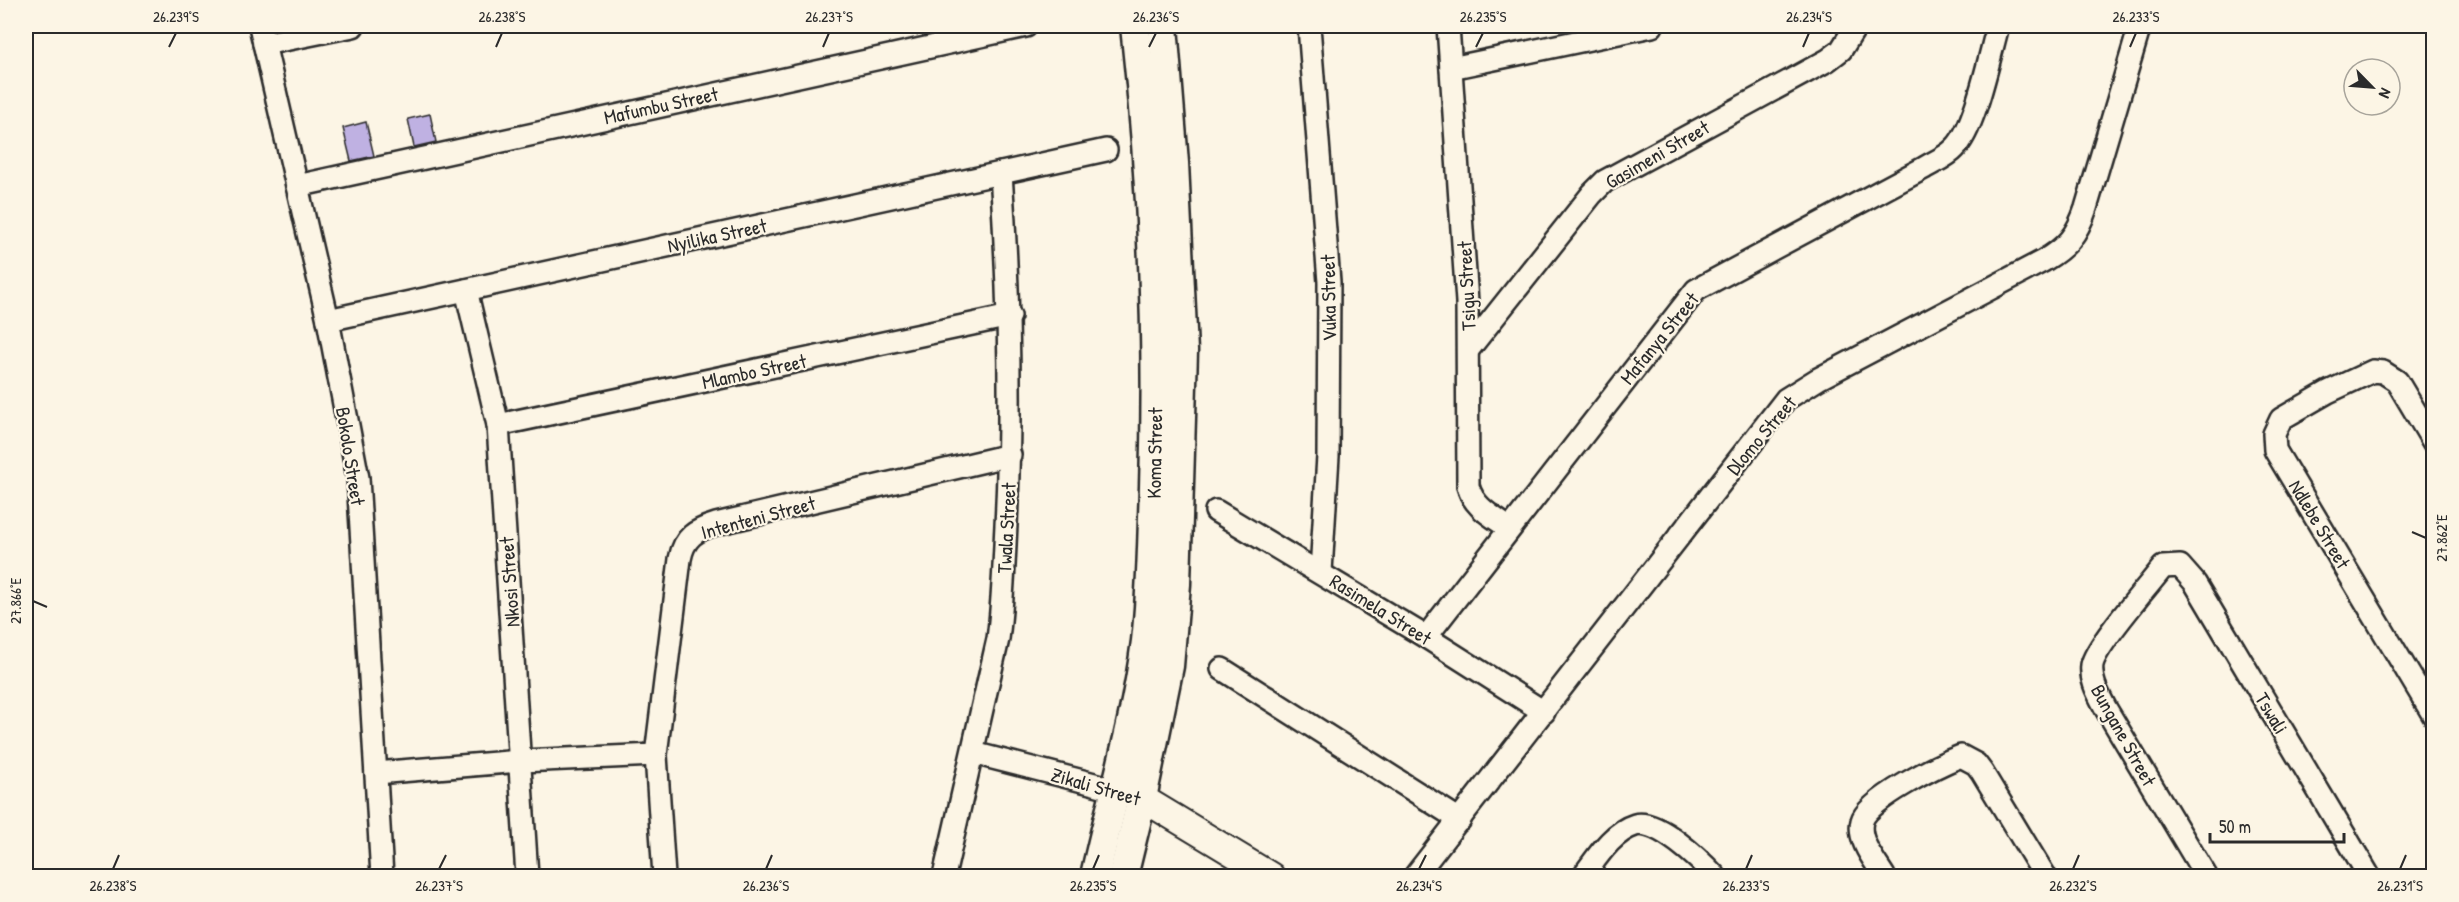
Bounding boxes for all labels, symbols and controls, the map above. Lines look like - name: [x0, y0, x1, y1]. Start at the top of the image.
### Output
- text: 26.239°S: [153, 6, 199, 27]
- text: 26.238°S: [479, 6, 526, 27]
- text: 26.237°S: [805, 6, 853, 27]
- text: 26.236°S: [1133, 6, 1179, 27]
- text: 26.235°S: [1460, 6, 1506, 27]
- text: 26.234°S: [1786, 6, 1832, 27]
- text: 26.233°S: [2112, 6, 2160, 27]
- north arrow: [2342, 57, 2402, 117]
- street label: Mafumbu Street: [601, 80, 722, 130]
- text: N: [2374, 85, 2397, 102]
- street label: Gasimeni Street: [1600, 113, 1715, 195]
- street label: Nyilika Street: [665, 211, 770, 259]
- street label: Tsigu Street: [1450, 239, 1482, 331]
- street label: Vuka Street: [1314, 253, 1342, 342]
- street label: Mafanya Street: [1613, 285, 1705, 390]
- street label: Mlambo Street: [699, 347, 810, 395]
- street label: Dlomo Street: [1720, 389, 1803, 480]
- street label: Bokolo Street: [330, 405, 372, 508]
- street label: Koma Street: [1140, 406, 1168, 499]
- street label: Ndlebe Street: [2283, 475, 2358, 574]
- street label: Twala Street: [990, 481, 1022, 574]
- street label: Intenteni Street: [698, 489, 819, 545]
- text: 27.862°E: [2431, 514, 2452, 562]
- street label: Nkosi Street: [492, 535, 526, 628]
- street label: Rasimela Street: [1325, 567, 1438, 652]
- text: 27.866°E: [5, 578, 26, 624]
- street label: Bungane Street: [2085, 679, 2164, 792]
- street label: Tswali: [2249, 687, 2295, 739]
- street label: Zikali Street: [1048, 760, 1145, 812]
- scale bar: [2210, 806, 2344, 844]
- text: 50 m: [2219, 814, 2251, 839]
- text: 26.238°S: [90, 875, 137, 896]
- text: 26.237°S: [415, 875, 463, 896]
- text: 26.236°S: [743, 875, 789, 896]
- text: 26.235°S: [1070, 875, 1116, 896]
- text: 26.234°S: [1396, 875, 1442, 896]
- text: 26.233°S: [1722, 875, 1770, 896]
- text: 26.232°S: [2049, 875, 2097, 896]
- text: 26.231°S: [2377, 875, 2423, 896]

